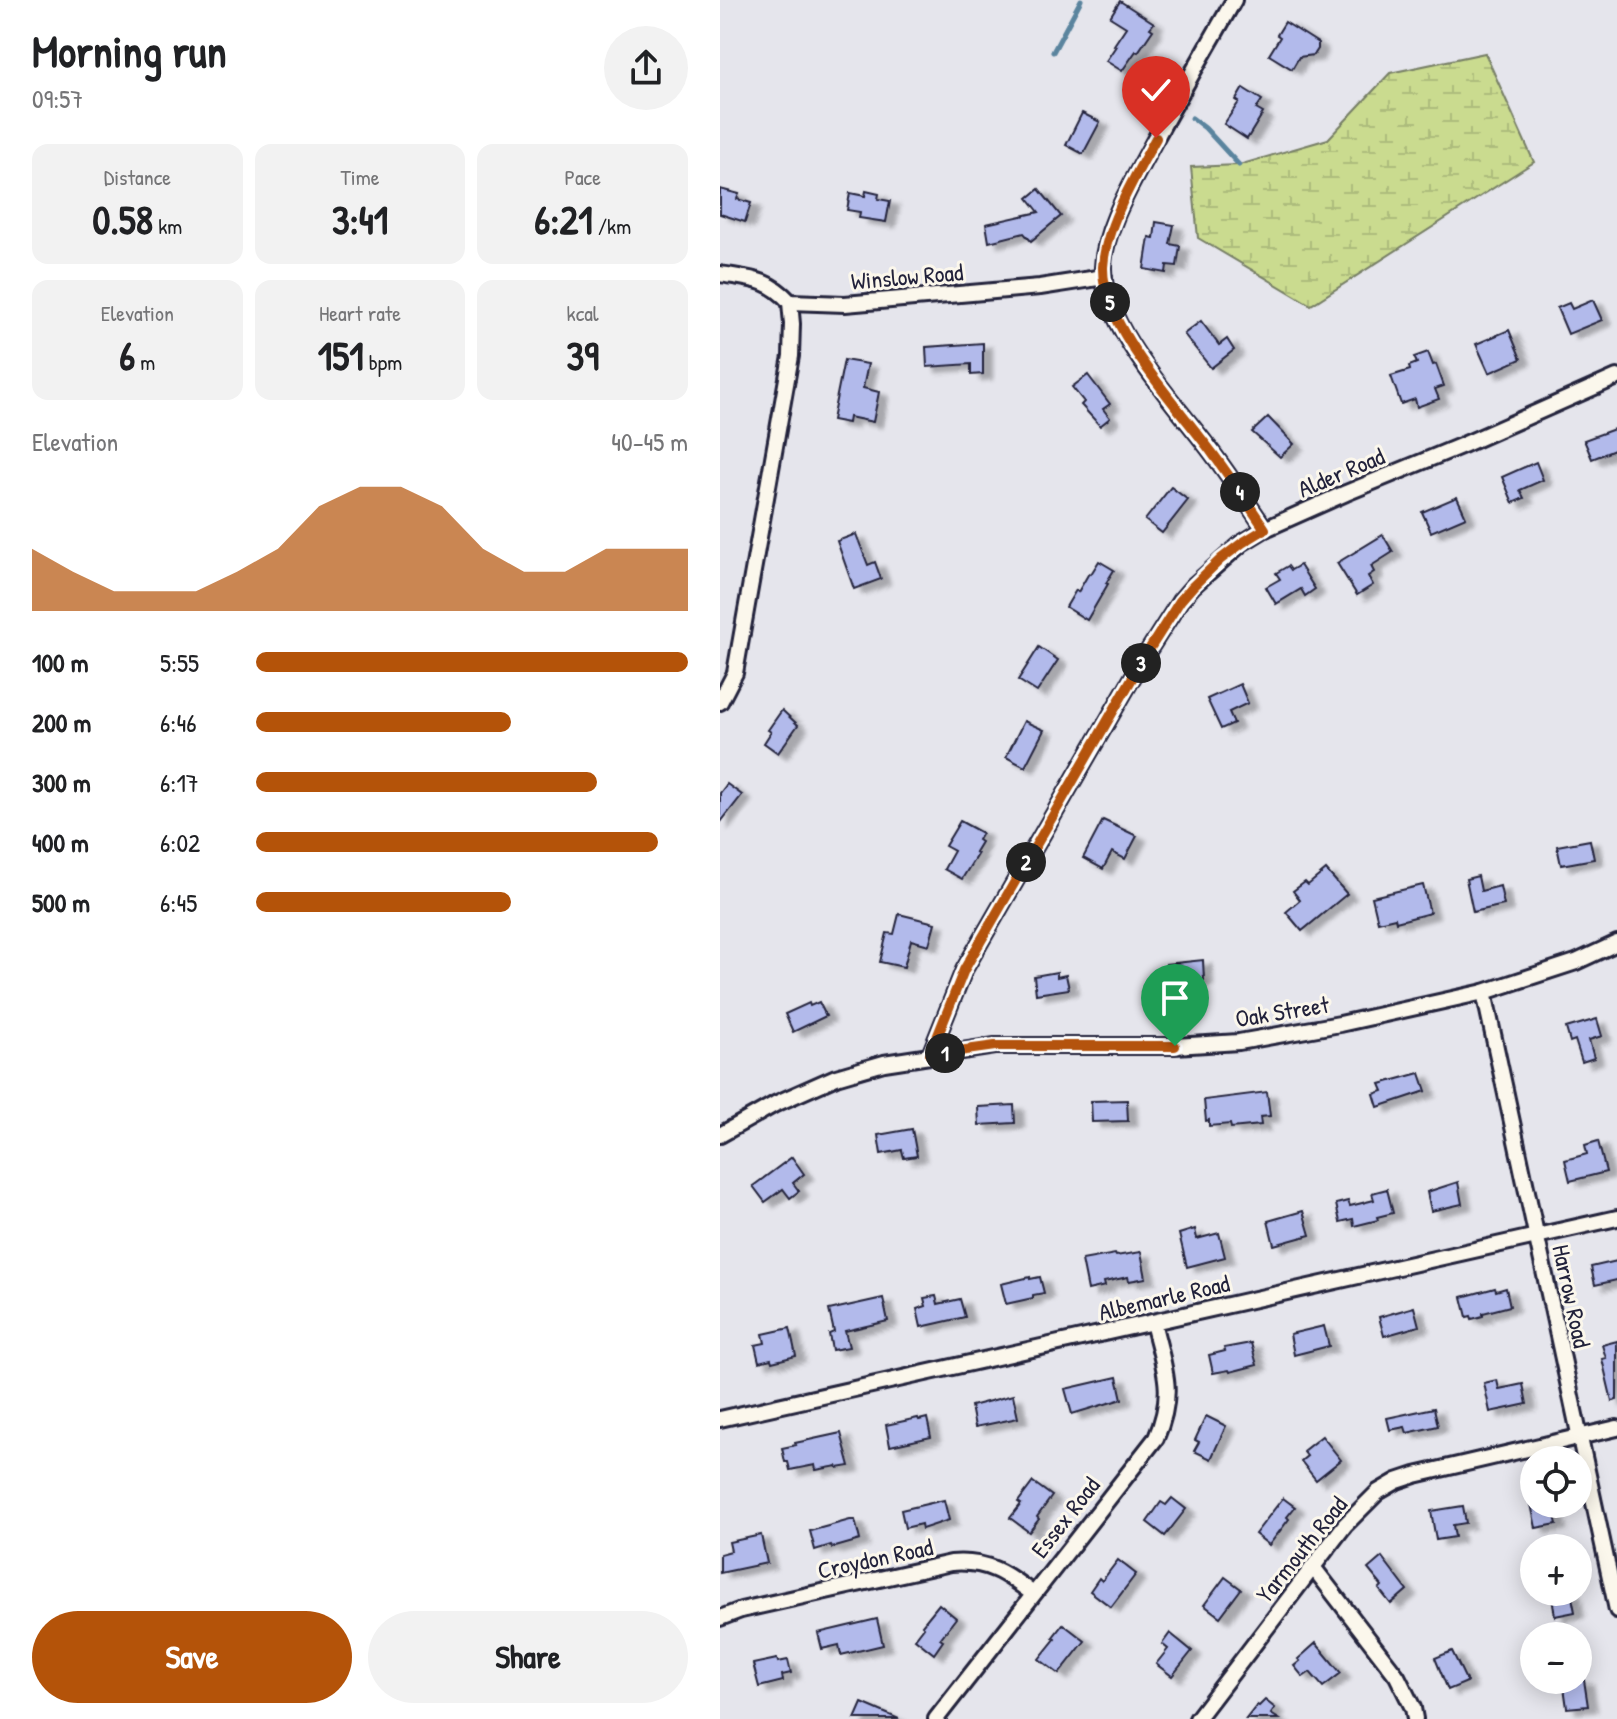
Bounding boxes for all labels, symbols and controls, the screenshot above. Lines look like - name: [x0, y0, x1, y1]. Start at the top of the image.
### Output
- text: Morning run: [32, 21, 227, 81]
- button: share: [604, 26, 688, 110]
- pin: [1122, 56, 1190, 138]
- icon: check: [1134, 68, 1178, 112]
- text: 09:57: [32, 81, 83, 116]
- text: Distance: [104, 162, 171, 192]
- text: Time: [341, 162, 379, 192]
- text: Pace: [564, 162, 601, 192]
- text: 0.58: [92, 192, 153, 246]
- text: 3:41: [332, 192, 388, 246]
- text: 6:21: [534, 192, 593, 246]
- text: km: [153, 211, 182, 241]
- text: /km: [593, 211, 631, 241]
- street label: Winslow Road: [850, 255, 964, 297]
- pin: 5: [1090, 282, 1130, 322]
- text: 5: [1105, 287, 1115, 317]
- text: Elevation: [101, 298, 174, 328]
- text: Heart rate: [319, 298, 401, 328]
- text: kcal: [567, 298, 599, 328]
- text: 6: [119, 328, 135, 382]
- text: 151: [318, 328, 364, 382]
- text: 39: [566, 328, 599, 382]
- text: m: [135, 347, 155, 377]
- text: bpm: [364, 347, 402, 377]
- text: Elevation: [32, 424, 118, 459]
- text: 40–45 m: [611, 424, 688, 459]
- street label: Alder Road: [1293, 439, 1389, 505]
- pin: 4: [1220, 472, 1260, 512]
- text: 4: [1236, 477, 1244, 507]
- pin: 3: [1121, 643, 1161, 683]
- text: 100 m: [32, 645, 88, 680]
- text: 5:55: [160, 645, 199, 680]
- text: 3: [1136, 648, 1146, 678]
- text: 200 m: [32, 705, 91, 740]
- text: 6:46: [160, 705, 197, 740]
- text: 300 m: [32, 765, 91, 800]
- text: 6:17: [160, 765, 199, 800]
- text: 400 m: [32, 825, 89, 860]
- text: 6:02: [160, 825, 200, 860]
- pin: 2: [1006, 842, 1046, 882]
- text: 2: [1021, 847, 1031, 877]
- text: 500 m: [32, 885, 90, 920]
- text: 6:45: [160, 885, 197, 920]
- pin: [1141, 964, 1209, 1046]
- icon: arrive: [1153, 976, 1197, 1020]
- street label: Oak Street: [1233, 988, 1332, 1034]
- pin: 1: [925, 1033, 965, 1073]
- text: 1: [941, 1038, 949, 1068]
- street label: Harrow Road: [1545, 1241, 1599, 1351]
- street label: Albemarle Road: [1095, 1266, 1233, 1328]
- map controls: [1520, 1446, 1592, 1694]
- button: locate: [1520, 1446, 1592, 1518]
- street label: Essex Road: [1023, 1470, 1107, 1564]
- street label: Yarmouth Road: [1248, 1489, 1354, 1609]
- street label: Croydon Road: [814, 1530, 936, 1586]
- button: +: [1520, 1534, 1592, 1606]
- button: Save: [32, 1611, 352, 1703]
- button: Share: [368, 1611, 688, 1703]
- button: −: [1520, 1622, 1592, 1694]

